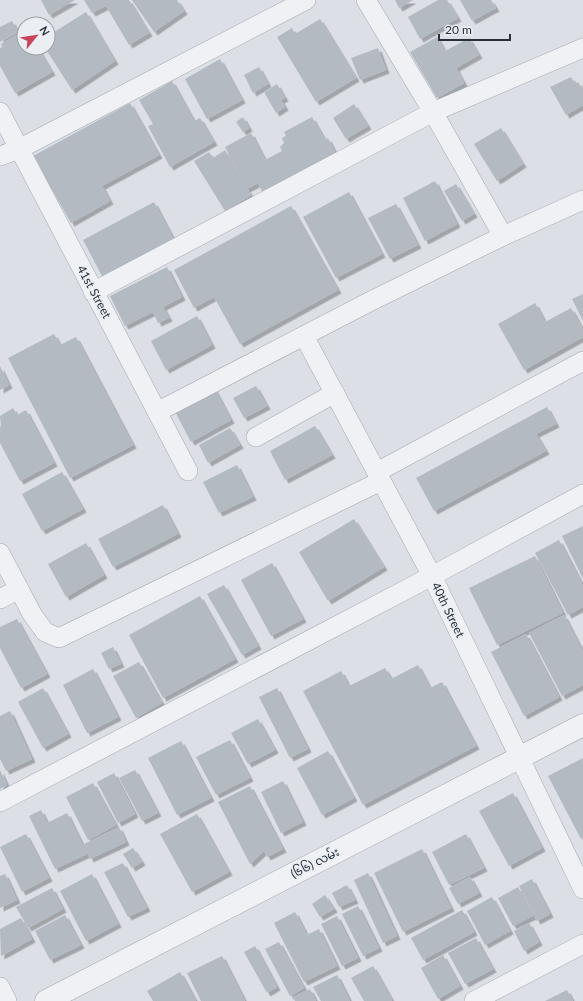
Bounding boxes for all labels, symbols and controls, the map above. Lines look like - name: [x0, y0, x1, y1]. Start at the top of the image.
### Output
- north arrow: [16, 16, 56, 56]
- scale bar: [439, 16, 510, 42]
- text: 20 m: [445, 22, 472, 37]
- text: N: [37, 24, 53, 38]
- street label: 41st Street: [74, 263, 115, 322]
- street label: 40th Street: [429, 580, 469, 640]
- street label: (၆၆) လမ်း: [288, 843, 342, 881]

